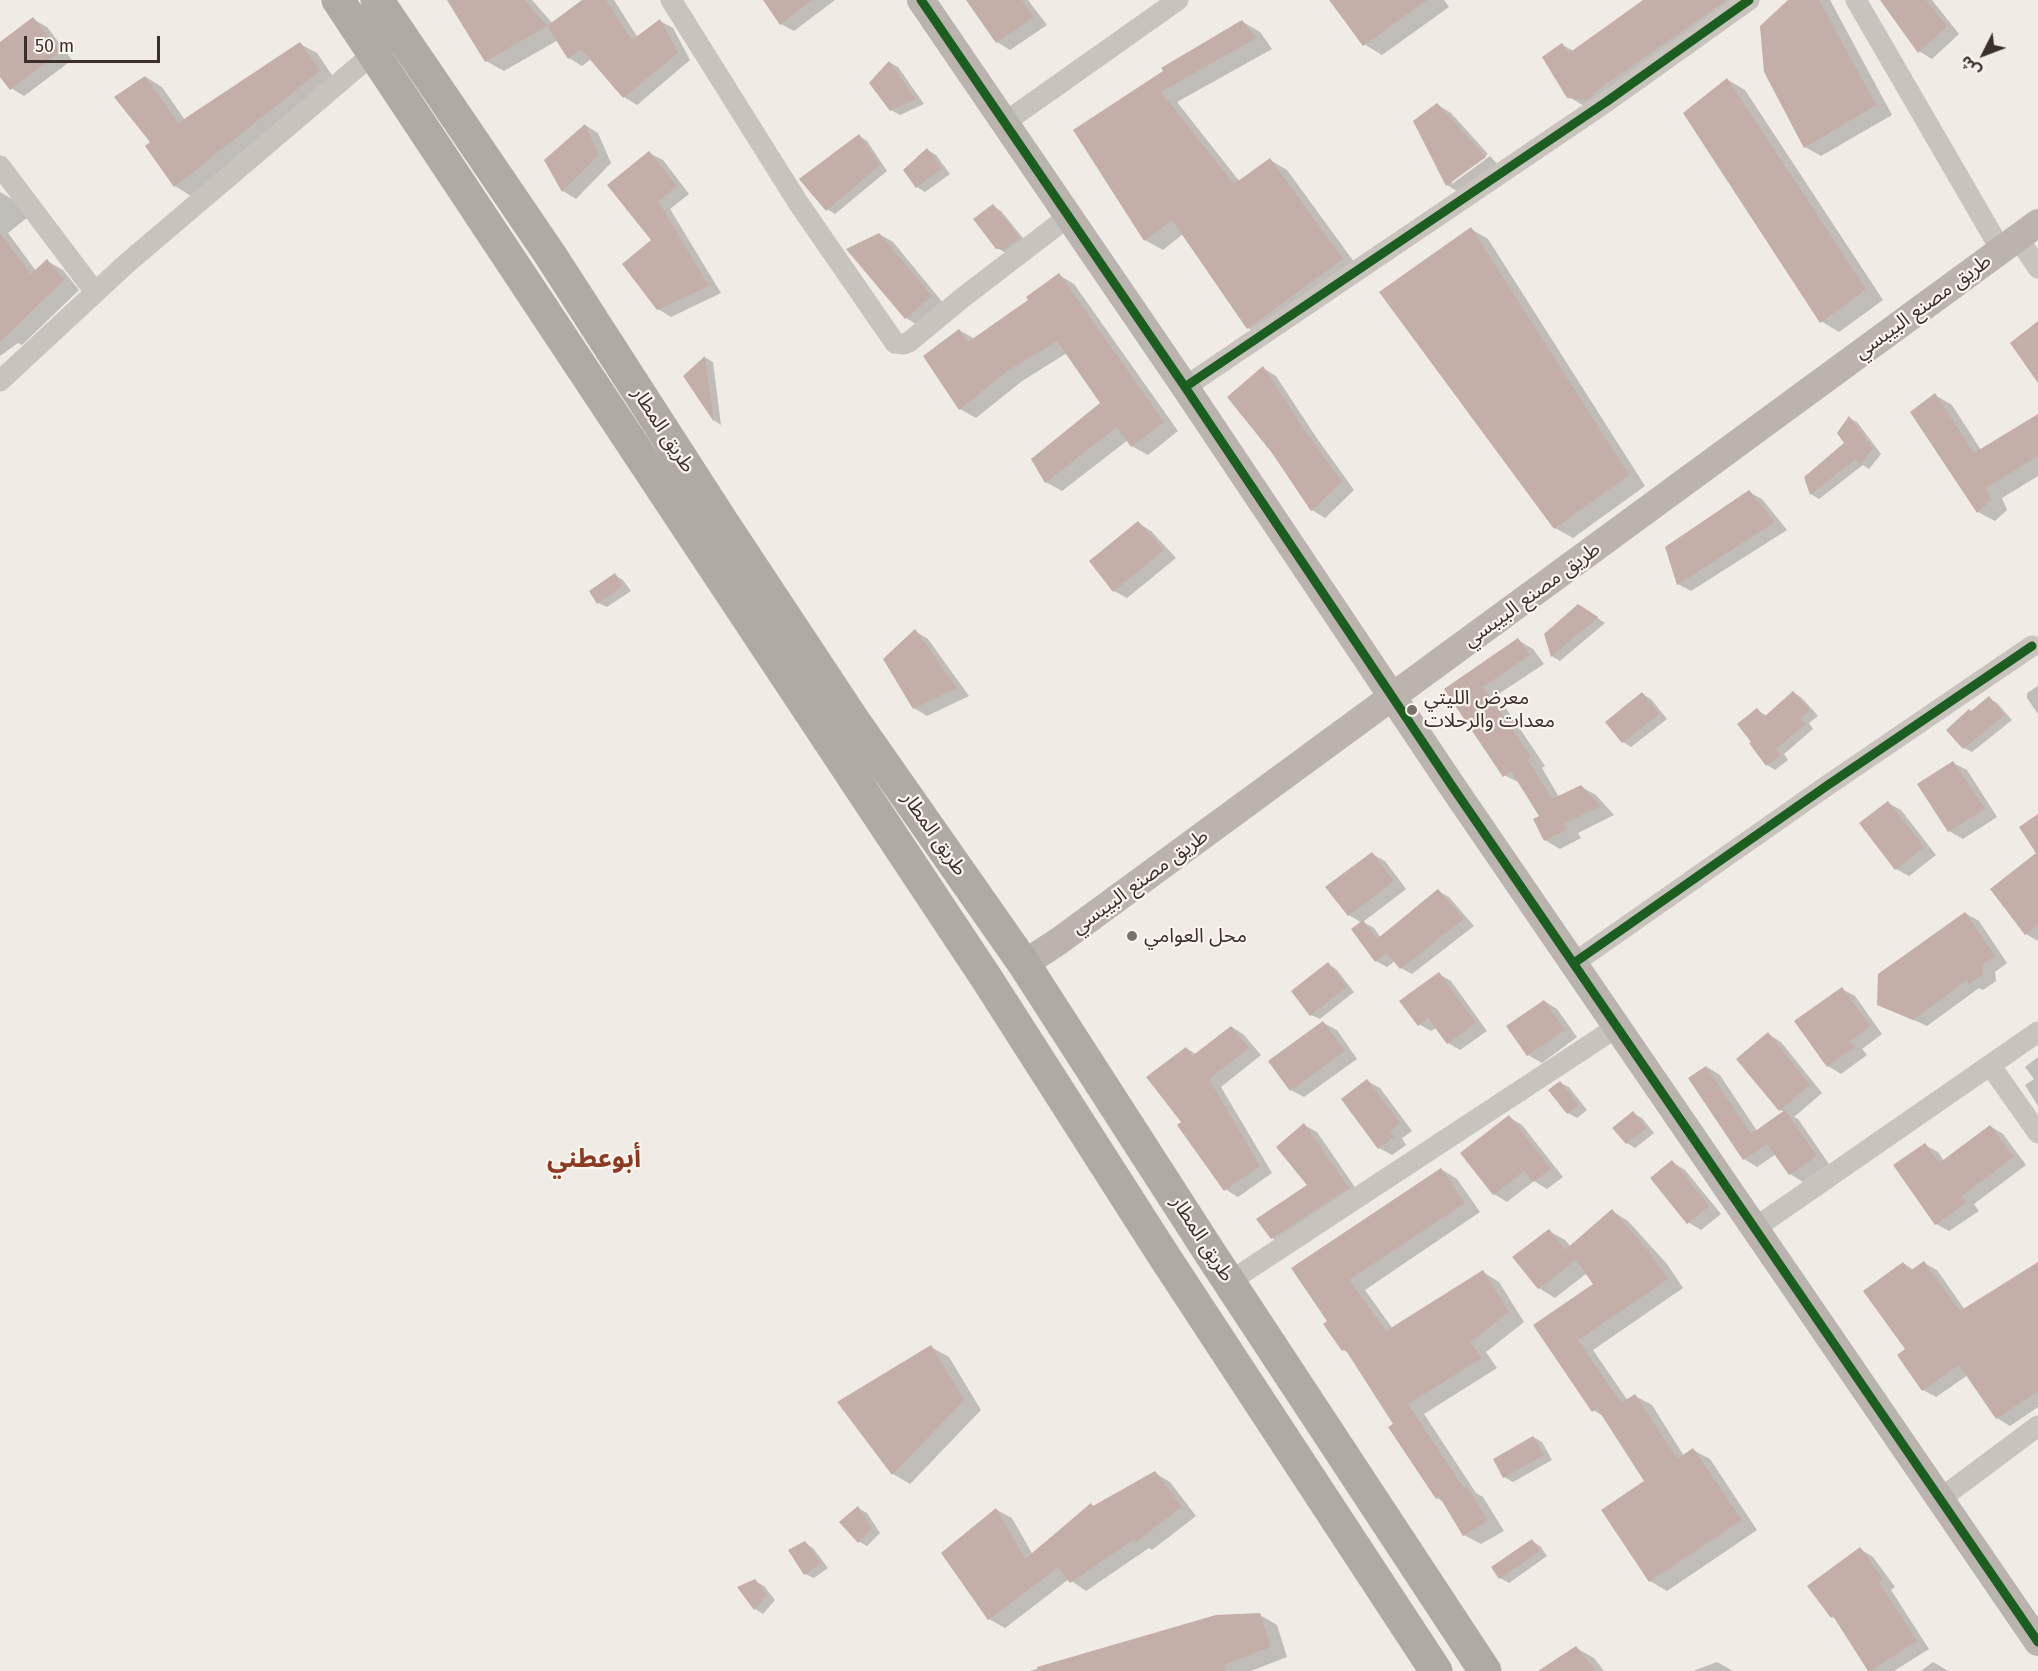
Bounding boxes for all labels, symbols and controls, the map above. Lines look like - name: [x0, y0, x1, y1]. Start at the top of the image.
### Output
- scale bar: [27, 24, 164, 62]
- north arrow: [1954, 24, 2014, 84]
- text: 50 m: [35, 35, 74, 57]
- text: ش: [1956, 52, 1985, 81]
- street label: طريق مصنع البيبسي: [1850, 249, 1996, 365]
- street label: طريق المطار: [626, 383, 700, 477]
- street label: طريق مصنع البيبسي: [1459, 537, 1605, 653]
- place label: معرض الليتي معدات والرحلات: [1424, 686, 1555, 733]
- marker: معرض الليتي معدات والرحلات: [1405, 703, 1419, 717]
- street label: طريق المطار: [896, 787, 972, 881]
- street label: طريق مصنع البيبسي: [1067, 824, 1213, 940]
- place label: محل العوامي: [1144, 924, 1247, 948]
- marker: محل العوامي: [1125, 929, 1139, 943]
- district label: أبوعطني: [547, 1144, 641, 1176]
- street label: طريق المطار: [1165, 1192, 1239, 1286]

